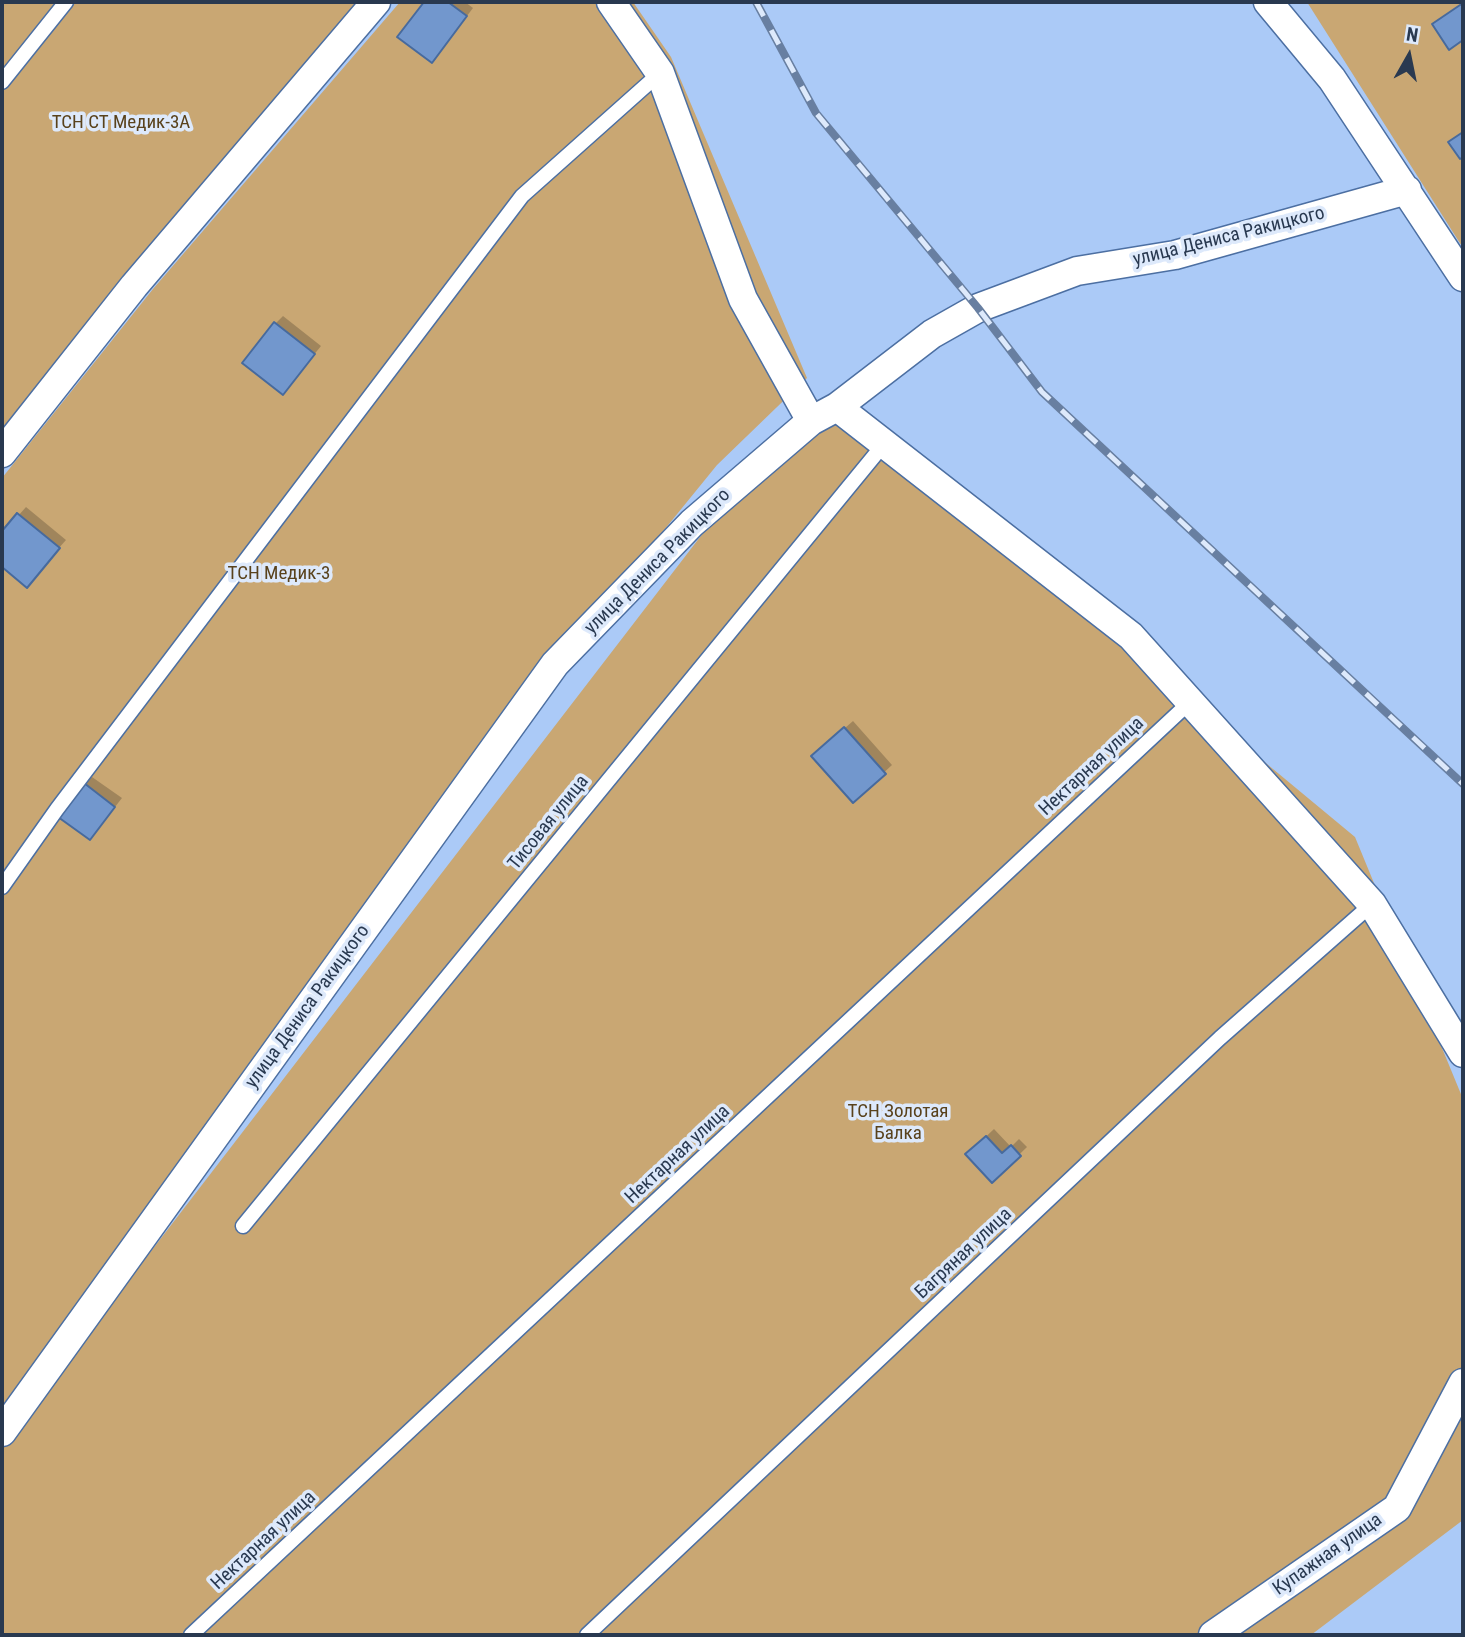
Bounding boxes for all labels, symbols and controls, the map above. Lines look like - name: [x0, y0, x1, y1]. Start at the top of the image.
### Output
- north arrow: [1374, 21, 1444, 91]
- text: N: [1405, 22, 1420, 47]
- park label: ТСН СТ Медик-3А: [52, 112, 190, 134]
- street label: улица Дениса Ракицкого: [1131, 202, 1327, 272]
- street label: улица Дениса Ракицкого: [580, 484, 736, 640]
- park label: ТСН Медик-3: [228, 563, 330, 585]
- street label: Нектарная улица: [1035, 713, 1149, 821]
- street label: Тисовая улица: [504, 771, 594, 875]
- street label: улица Дениса Ракицкого: [241, 921, 375, 1093]
- street label: Нектарная улица: [621, 1101, 735, 1209]
- park label: ТСН Золотая Балка: [848, 1101, 948, 1145]
- street label: Багряная улица: [911, 1204, 1017, 1304]
- street label: Нектарная улица: [207, 1487, 321, 1595]
- street label: Купажная улица: [1269, 1509, 1387, 1601]

